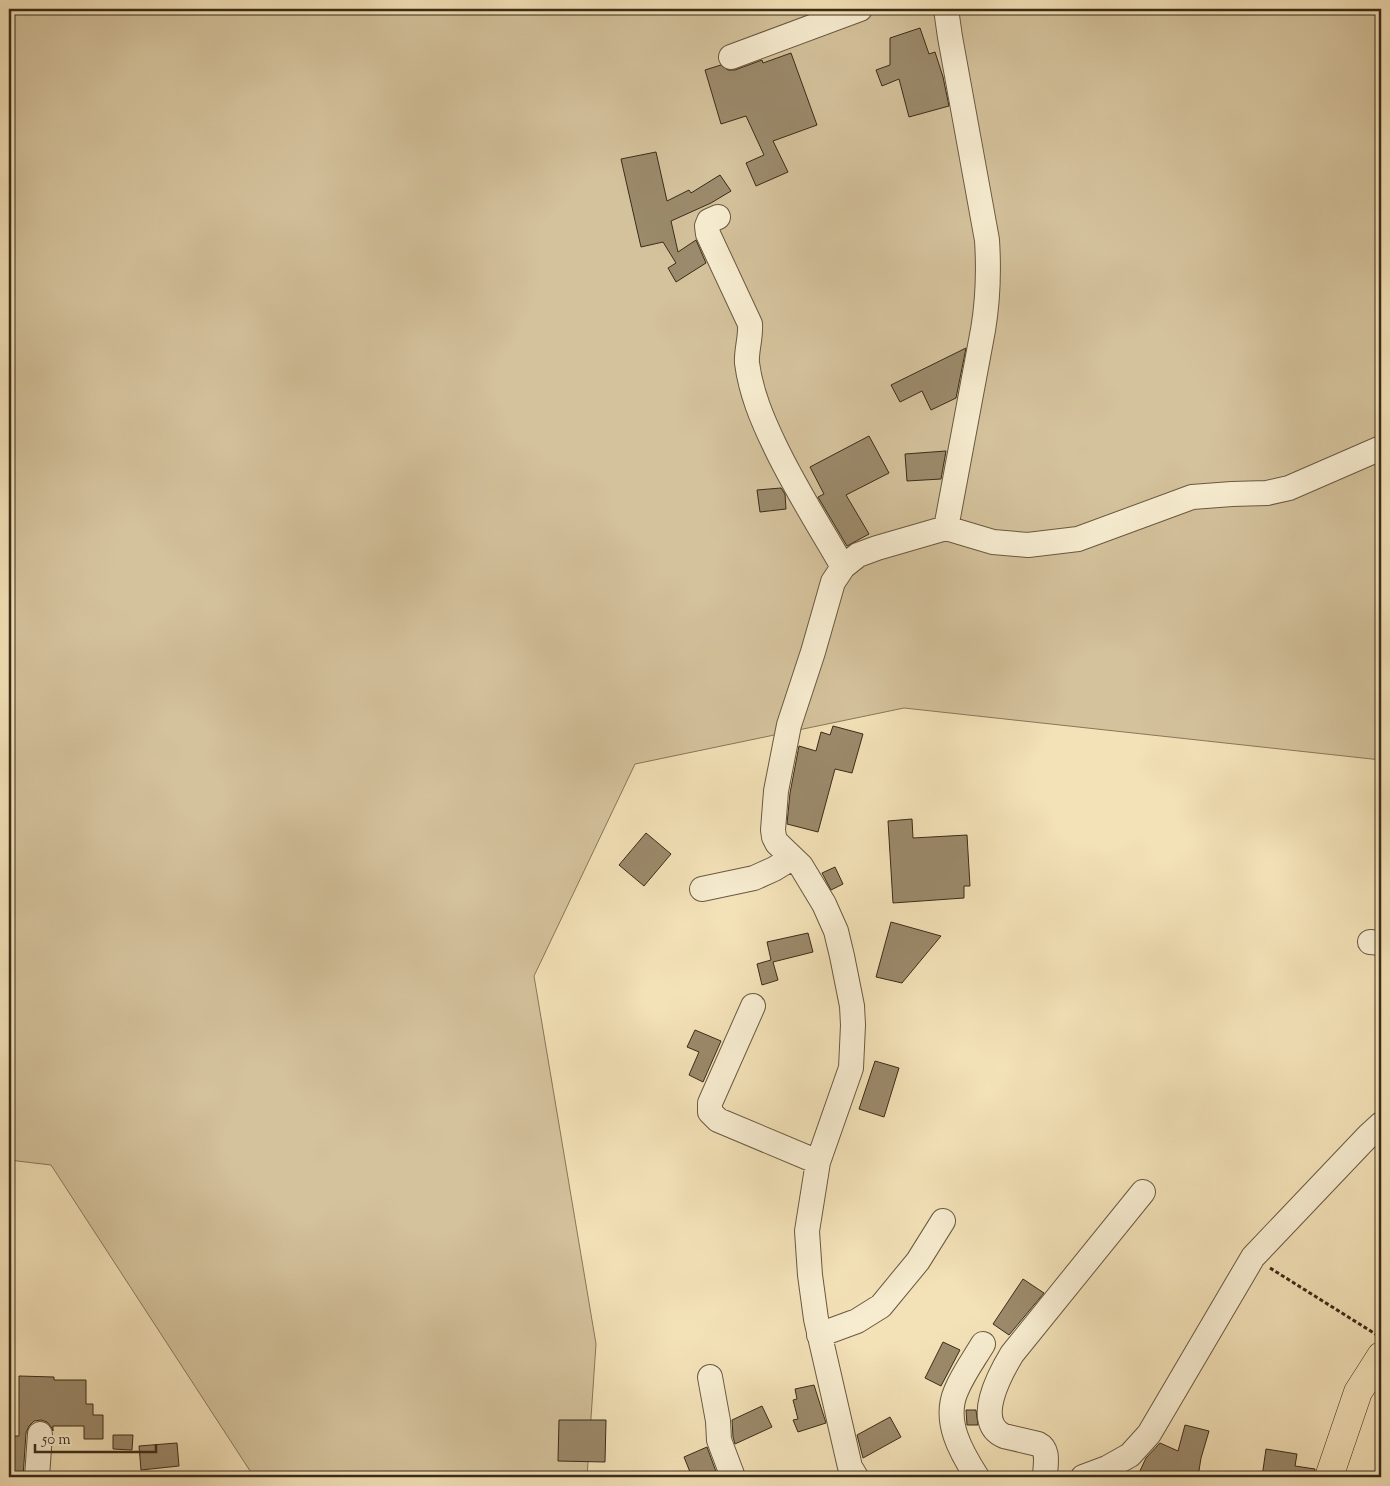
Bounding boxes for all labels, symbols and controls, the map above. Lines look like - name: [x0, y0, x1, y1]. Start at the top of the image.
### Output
- scale bar: [35, 1421, 156, 1453]
- text: 50 m: [41, 1430, 71, 1451]

